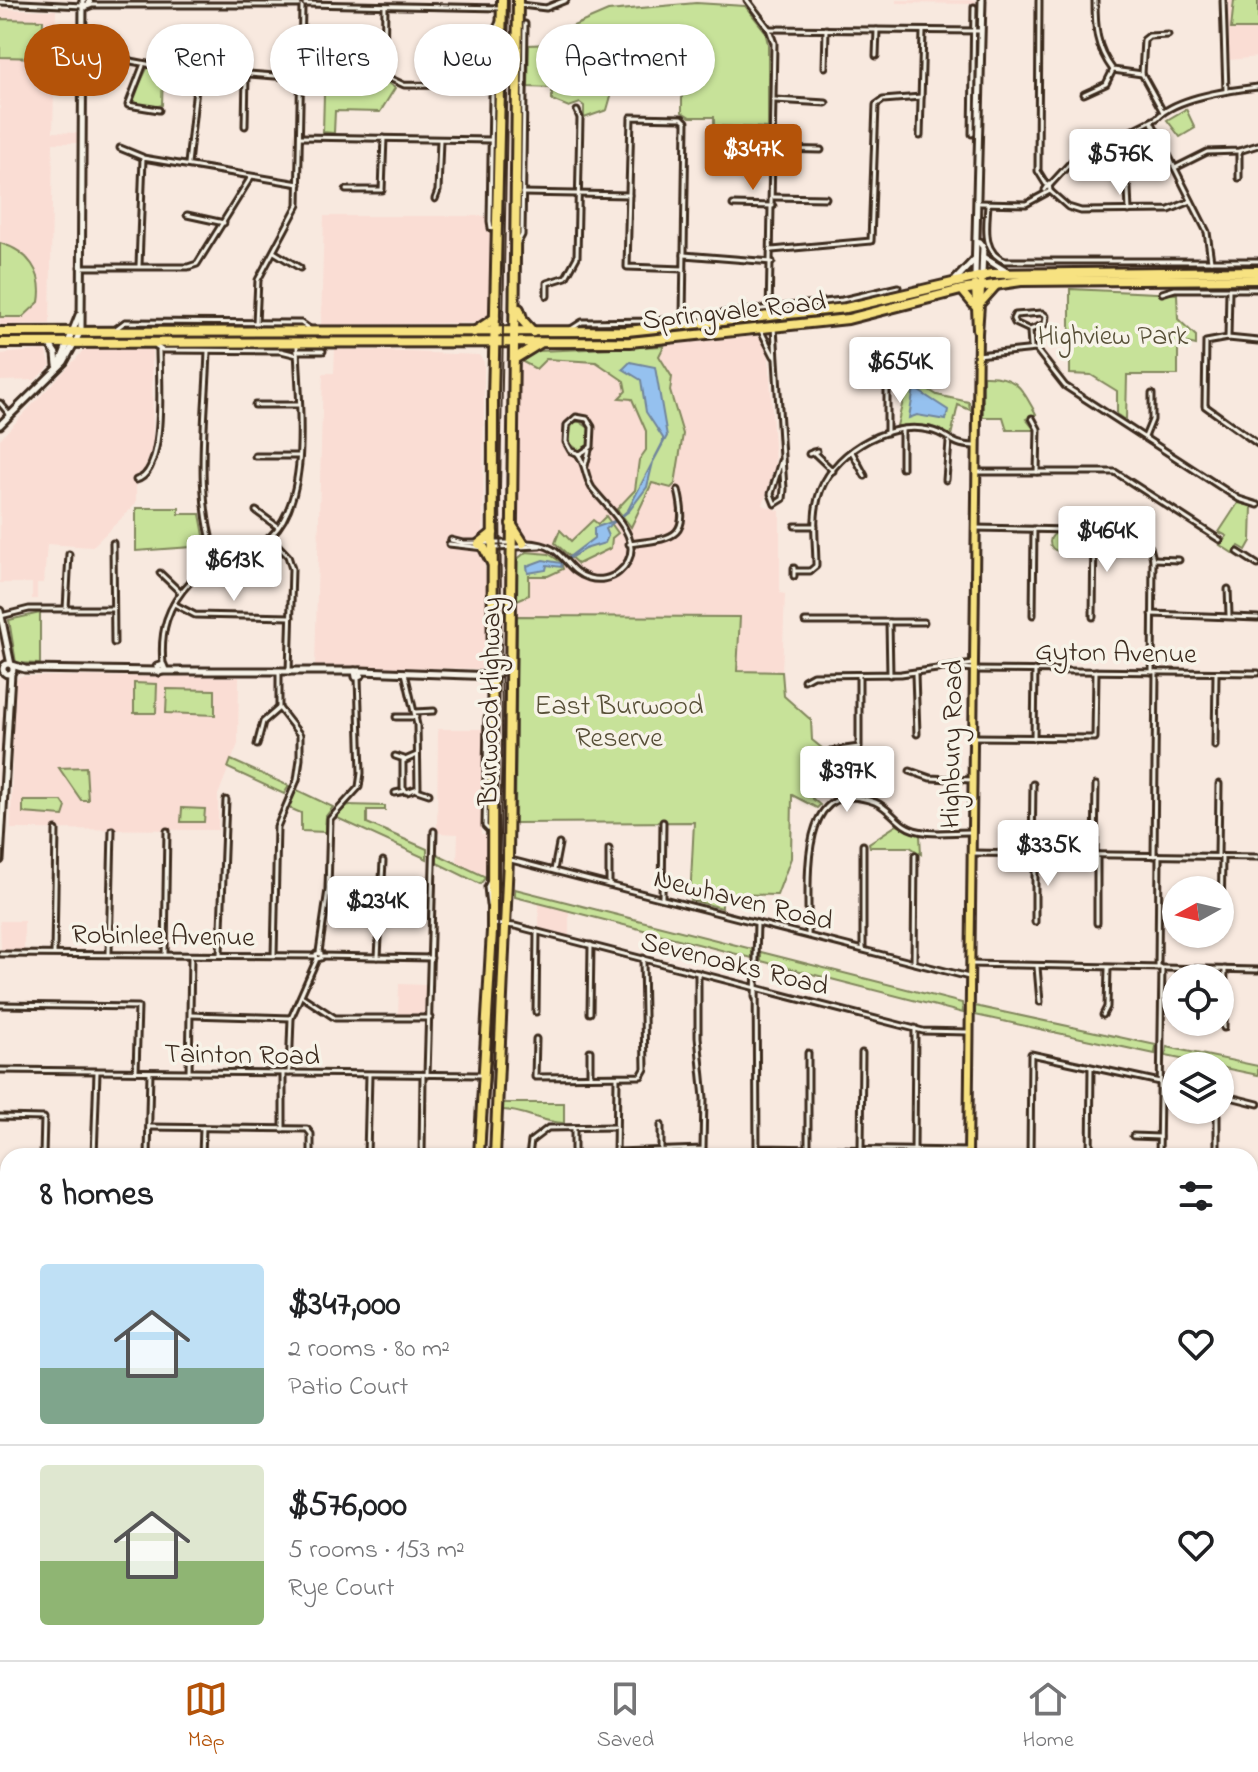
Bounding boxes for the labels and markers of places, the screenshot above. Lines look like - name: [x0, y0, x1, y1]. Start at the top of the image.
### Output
- pin: $347K: [697, 124, 809, 192]
- pin: $576K: [1064, 129, 1176, 197]
- pin: $654K: [844, 337, 956, 405]
- pin: $464K: [1051, 506, 1163, 574]
- pin: $613K: [178, 535, 290, 603]
- pin: $397K: [791, 746, 903, 814]
- pin: $335K: [992, 820, 1104, 888]
- pin: $234K: [321, 876, 433, 944]

